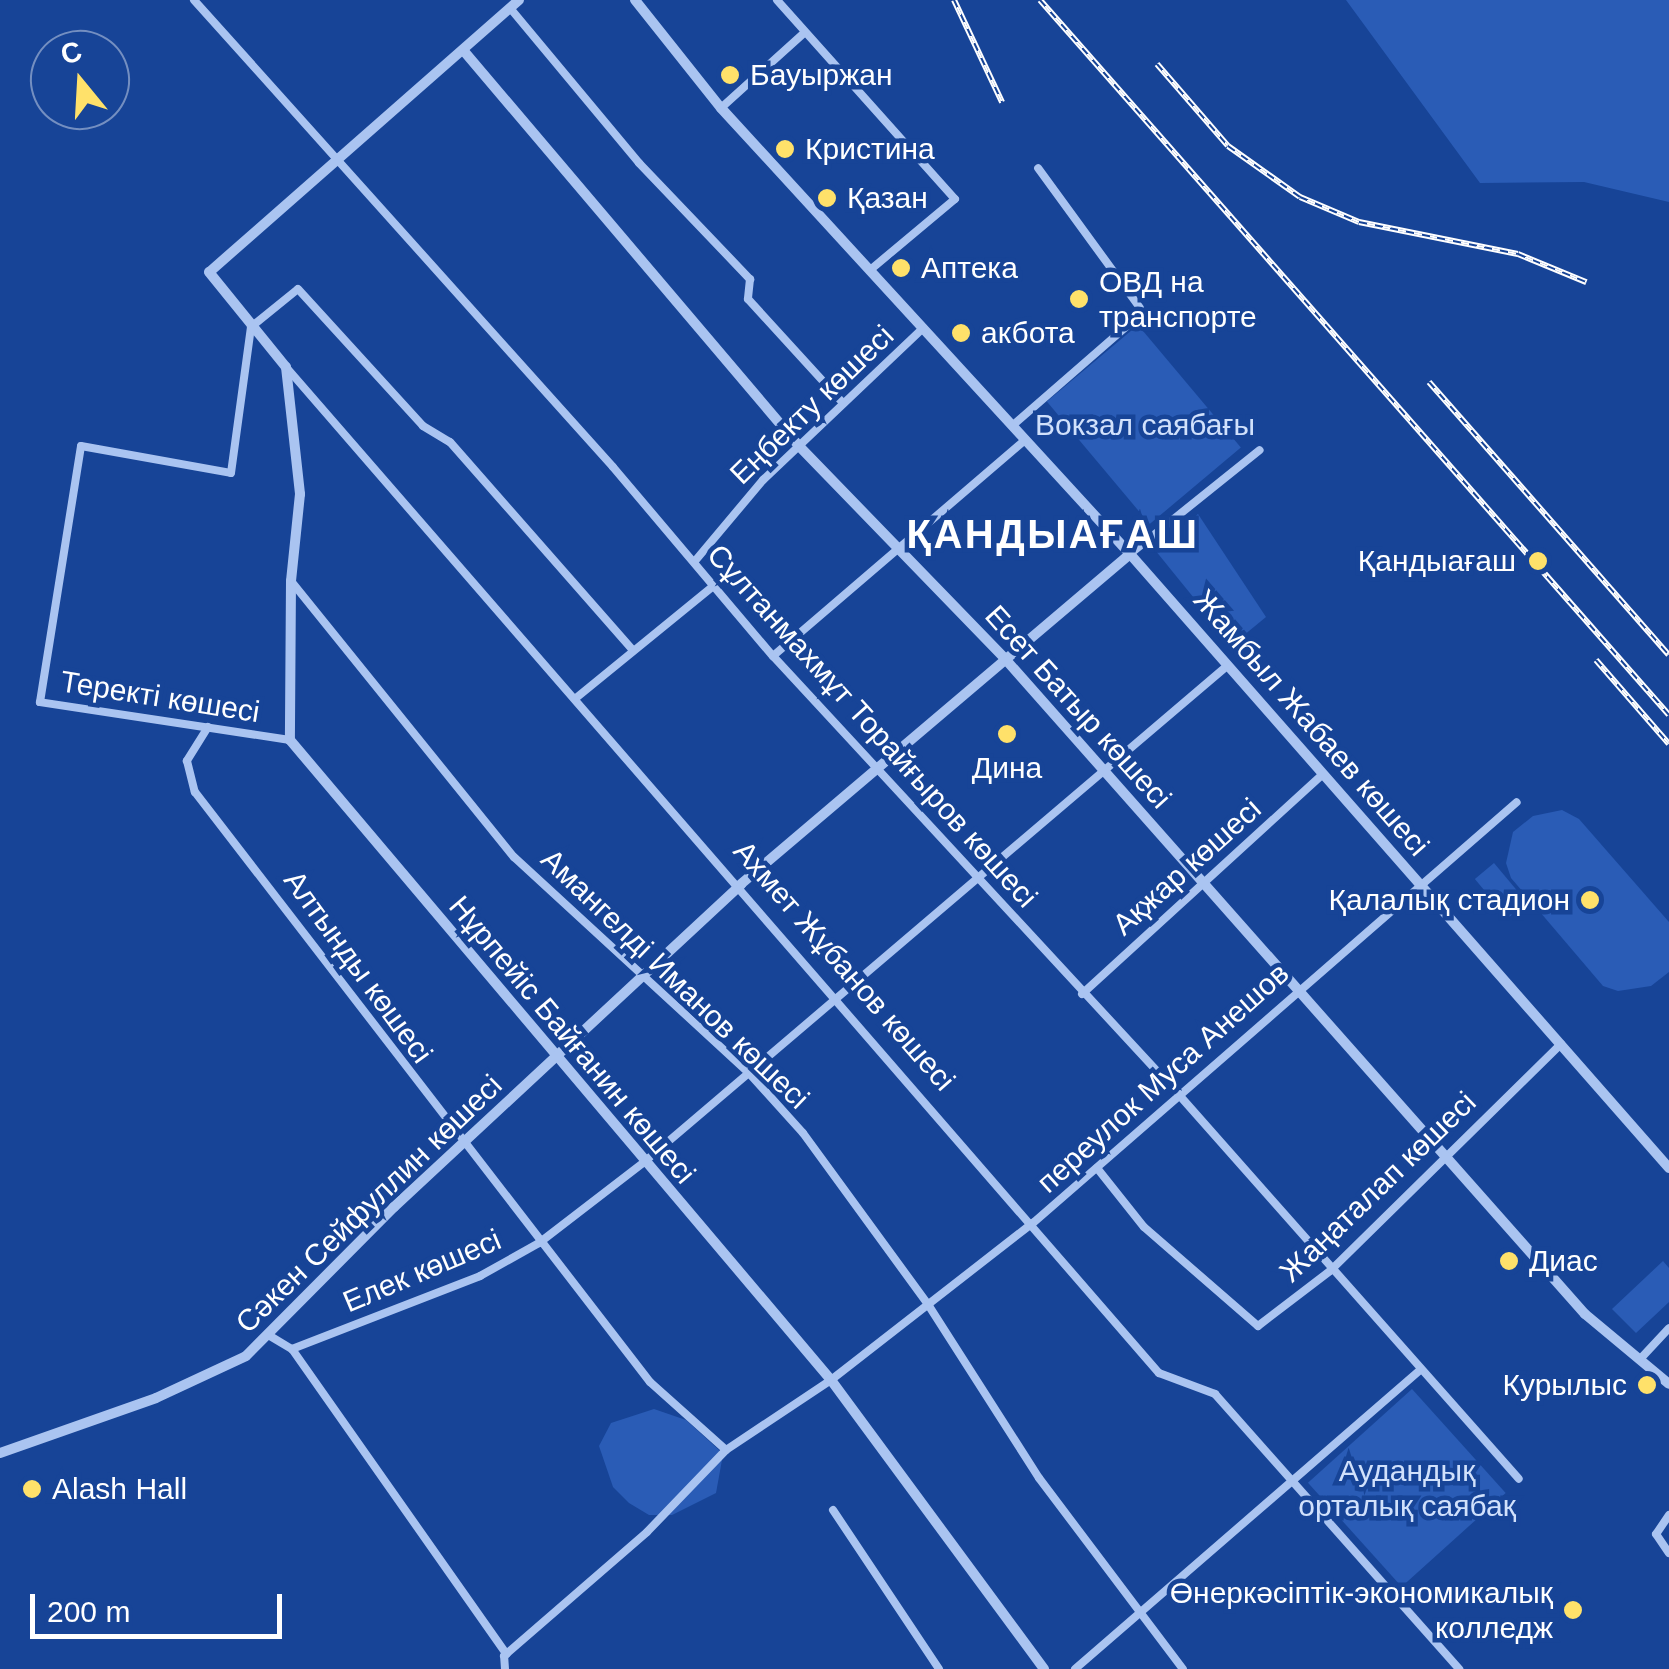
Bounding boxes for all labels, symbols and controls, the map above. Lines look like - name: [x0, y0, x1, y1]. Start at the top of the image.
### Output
- north arrow: [30, 30, 130, 130]
- text: С: [57, 35, 86, 71]
- place label: Бауыржан: [750, 57, 893, 93]
- marker: Бауыржан: [719, 64, 741, 86]
- place label: Кристина: [805, 131, 935, 167]
- marker: Кристина: [774, 138, 796, 160]
- place label: Қазан: [847, 180, 928, 216]
- marker: Қазан: [816, 187, 838, 209]
- place label: Аптека: [921, 250, 1018, 286]
- marker: Аптека: [890, 257, 912, 279]
- place label: ОВД на транспорте: [1099, 264, 1257, 334]
- marker: ОВД на транспорте: [1068, 288, 1090, 310]
- place label: акбота: [981, 315, 1075, 351]
- street label: Еңбекту көшесі: [723, 318, 901, 492]
- marker: акбота: [950, 322, 972, 344]
- park label: Вокзал саябағы: [1035, 407, 1255, 443]
- district label: ҚАНДЫАҒАШ: [907, 510, 1199, 558]
- street label: Сұлтанмахмұт Торайғыров көшесі: [699, 537, 1045, 915]
- place label: Қандыағаш: [1358, 543, 1516, 579]
- marker: Қандыағаш: [1525, 548, 1551, 574]
- street label: Жамбыл Жабаев көшесі: [1186, 583, 1436, 863]
- street label: Есет Батыр көшесі: [977, 598, 1179, 816]
- street label: Теректі көшесі: [58, 663, 262, 731]
- marker: Дина: [996, 723, 1018, 745]
- place label: Дина: [972, 750, 1042, 786]
- street label: Ақжар көшесі: [1105, 791, 1269, 943]
- street label: Ахмет Жұбанов көшесі: [726, 834, 962, 1098]
- street label: Амангелді Иманов көшесі: [534, 842, 816, 1116]
- street label: Алтынды көшесі: [276, 864, 440, 1070]
- place label: Қалалық стадион: [1329, 882, 1570, 918]
- street label: Нұрпейіс Байғанин көшесі: [441, 889, 703, 1191]
- marker: Қалалық стадион: [1579, 889, 1601, 911]
- street label: переулок Муса Анешов: [1030, 955, 1296, 1201]
- street label: Сәкен Сейфуллин көшесі: [228, 1067, 510, 1341]
- street label: Жаңаталап көшесі: [1273, 1084, 1483, 1290]
- street label: Елек көшесі: [338, 1222, 506, 1320]
- place label: Диас: [1529, 1243, 1598, 1279]
- marker: Диас: [1498, 1250, 1520, 1272]
- place label: Курылыс: [1503, 1367, 1627, 1403]
- marker: Курылыс: [1636, 1374, 1658, 1396]
- park label: Аудандық орталық саябақ: [1298, 1453, 1516, 1524]
- place label: Alash Hall: [52, 1471, 187, 1507]
- marker: Alash Hall: [21, 1478, 43, 1500]
- scale bar: [35, 1574, 288, 1636]
- place label: Өнеркәсіптік-экономикалық колледж: [1170, 1575, 1553, 1646]
- text: 200 m: [47, 1595, 130, 1628]
- marker: Өнеркәсіптік-экономикалық колледж: [1562, 1599, 1584, 1621]

